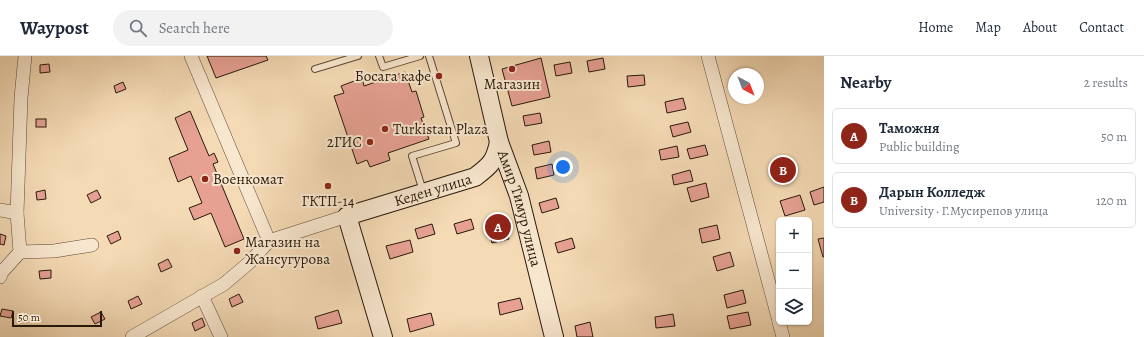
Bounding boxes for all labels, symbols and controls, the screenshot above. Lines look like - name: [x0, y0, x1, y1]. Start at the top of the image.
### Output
- search box: [113, 10, 393, 46]
- text: Waypost: [20, 15, 89, 41]
- icon: search: [127, 17, 149, 39]
- text: Search here: [159, 18, 230, 38]
- text: Home: [918, 18, 953, 37]
- text: Map: [975, 18, 1001, 37]
- text: About: [1023, 18, 1057, 37]
- text: Contact: [1079, 18, 1124, 37]
- marker: Магазин: [507, 64, 517, 74]
- place label: Босага кафе: [355, 66, 431, 86]
- north arrow: [728, 68, 764, 104]
- marker: Босага кафе: [434, 71, 444, 81]
- text: Nearby: [840, 71, 891, 94]
- place label: Магазин: [484, 74, 541, 94]
- text: 2 results: [1084, 74, 1128, 91]
- text: Таможня: [879, 118, 940, 138]
- place label: Turkistan Plaza: [393, 119, 488, 139]
- marker: Turkistan Plaza: [380, 124, 390, 134]
- text: A: [850, 128, 858, 145]
- text: 50 m: [1101, 128, 1127, 145]
- place label: 2ГИС: [327, 132, 362, 152]
- marker: 2ГИС: [365, 137, 375, 147]
- text: Public building: [879, 138, 959, 155]
- street label: Амир Тимур улица: [493, 146, 546, 269]
- pin: B: [770, 155, 796, 185]
- your location: [553, 157, 573, 177]
- place label: Военкомат: [213, 169, 284, 189]
- street label: Кеден улица: [392, 169, 474, 211]
- marker: Военкомат: [200, 174, 210, 184]
- marker: ГКТП-14: [323, 181, 333, 191]
- text: Дарын Колледж: [879, 182, 985, 202]
- place label: ГКТП-14: [302, 191, 355, 211]
- text: B: [850, 192, 858, 209]
- text: 120 m: [1096, 192, 1127, 209]
- text: University · Г.Мусирепов улица: [879, 202, 1048, 219]
- pin: A: [485, 212, 511, 242]
- map controls: [776, 217, 812, 325]
- button: +: [776, 217, 812, 253]
- place label: Магазин на Жансугурова: [245, 232, 330, 269]
- marker: Магазин на Жансугурова: [232, 246, 242, 256]
- button: −: [776, 253, 812, 289]
- button: layers: [776, 289, 812, 325]
- scale bar: [12, 309, 102, 328]
- text: 50 m: [18, 310, 40, 325]

